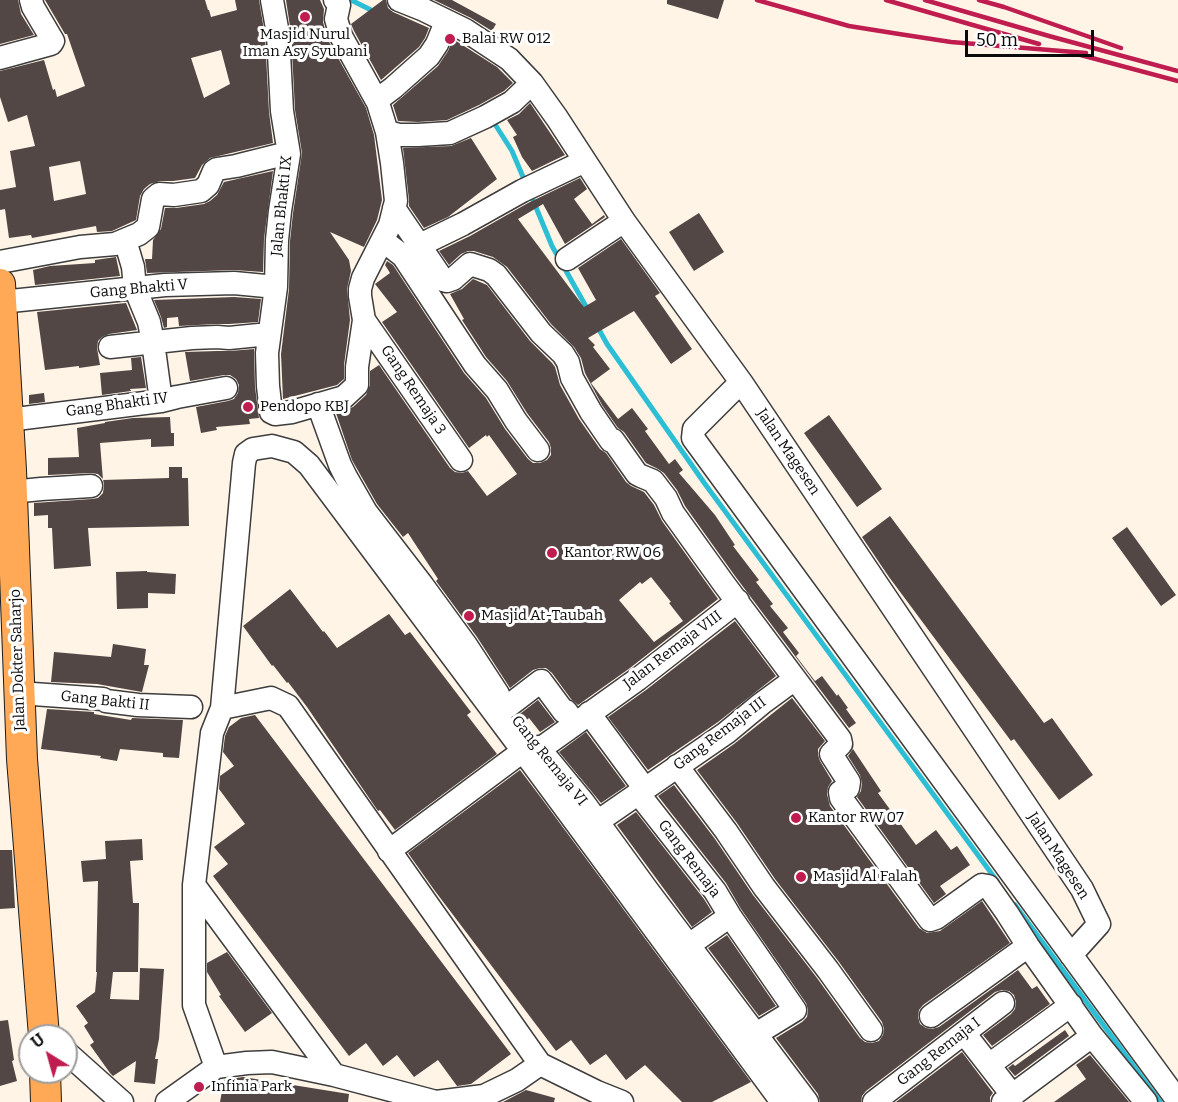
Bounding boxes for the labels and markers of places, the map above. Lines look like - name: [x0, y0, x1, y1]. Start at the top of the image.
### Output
- marker: Masjid Nurul Iman Asy Syubani: [298, 10, 312, 24]
- place label: Masjid Nurul Iman Asy Syubani: [242, 26, 368, 61]
- place label: Balai RW 012: [462, 30, 551, 48]
- marker: Balai RW 012: [443, 32, 457, 46]
- place label: Pendopo KBJ: [260, 398, 349, 416]
- marker: Pendopo KBJ: [241, 400, 255, 414]
- place label: Kantor RW 06: [564, 544, 661, 562]
- marker: Kantor RW 06: [545, 546, 559, 560]
- place label: Masjid At-Taubah: [481, 607, 603, 625]
- marker: Masjid At-Taubah: [462, 609, 476, 623]
- place label: Kantor RW 07: [808, 809, 904, 827]
- marker: Kantor RW 07: [789, 811, 803, 825]
- place label: Masjid Al Falah: [813, 868, 918, 886]
- marker: Masjid Al Falah: [794, 870, 808, 884]
- place label: Infinia Park: [211, 1078, 292, 1096]
- marker: Infinia Park: [192, 1080, 206, 1094]

